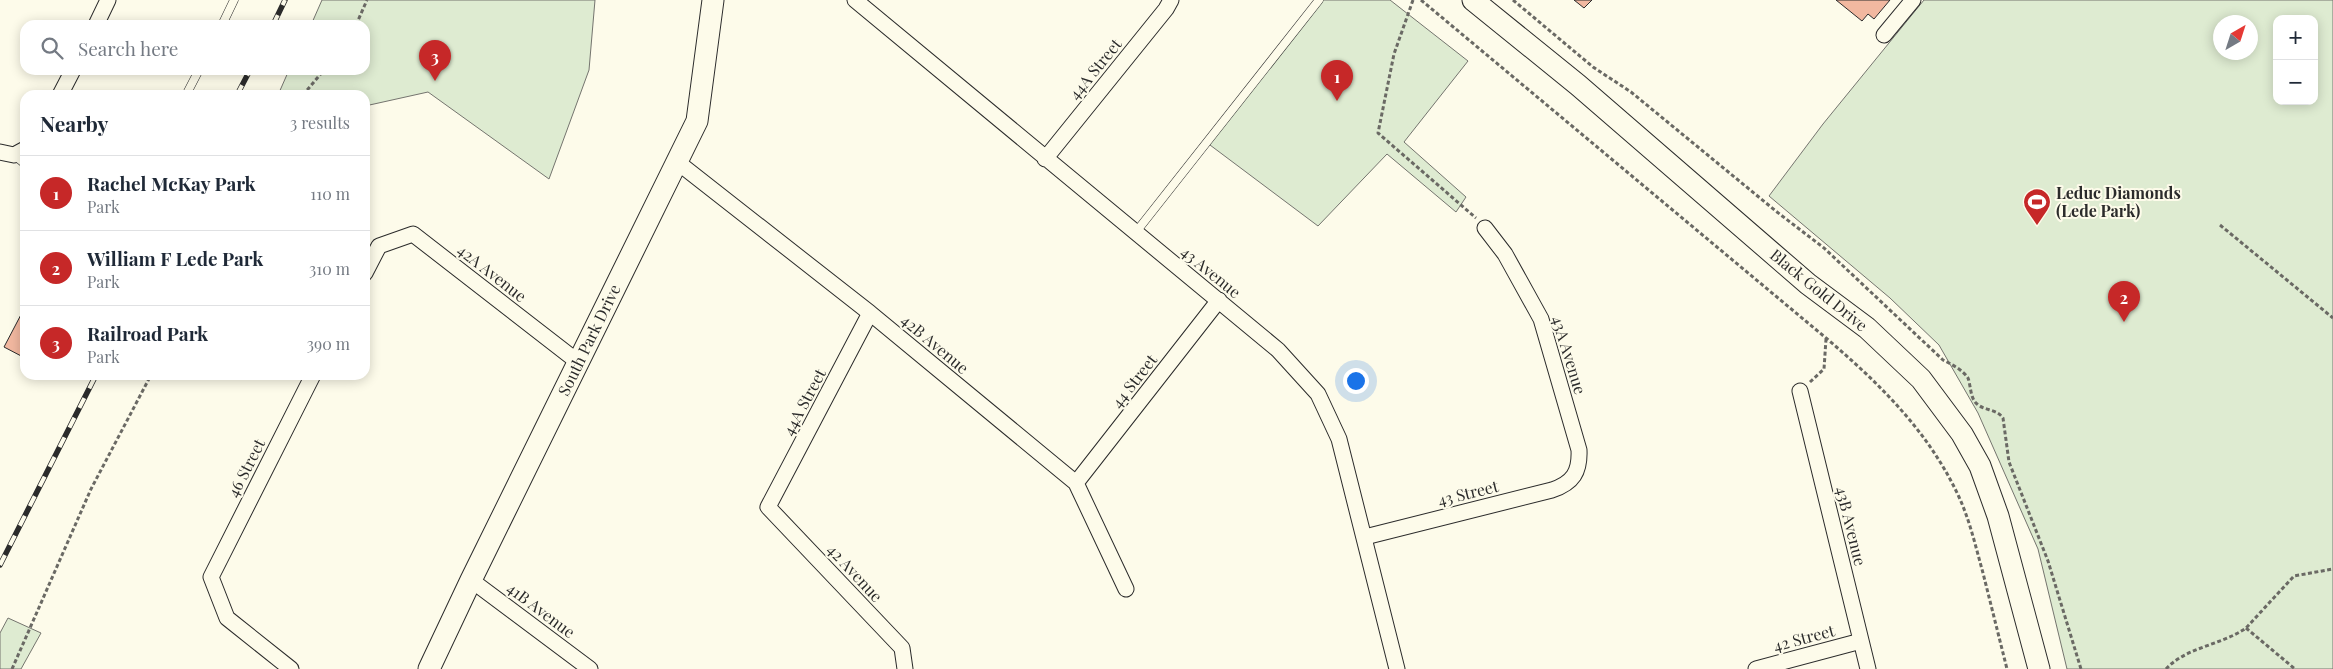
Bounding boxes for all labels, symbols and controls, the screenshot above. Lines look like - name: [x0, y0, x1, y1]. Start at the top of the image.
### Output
- north arrow: [2213, 15, 2258, 60]
- map controls: [2273, 15, 2318, 105]
- button: +: [2273, 15, 2318, 60]
- search box: [20, 20, 370, 75]
- icon: search: [38, 34, 66, 62]
- street label: 44A Street: [1064, 34, 1126, 104]
- text: Search here: [78, 35, 178, 61]
- pin: 3: [419, 40, 451, 81]
- pin: 1: [1321, 60, 1353, 101]
- button: −: [2273, 60, 2318, 105]
- text: Nearby: [40, 109, 109, 137]
- text: 3 results: [290, 112, 350, 133]
- text: Rachel McKay Park: [87, 170, 256, 196]
- place label: Leduc Diamonds (Lede Park): [2056, 182, 2181, 221]
- text: 1: [53, 183, 59, 204]
- text: 110 m: [310, 183, 350, 204]
- sports icon: Leduc Diamonds (Lede Park): [2022, 187, 2052, 226]
- text: Park: [87, 196, 120, 217]
- street label: 42A Avenue: [454, 239, 531, 306]
- street label: 43 Avenue: [1177, 241, 1246, 302]
- street label: Black Gold Drive: [1766, 244, 1872, 335]
- text: William F Lede Park: [87, 245, 263, 271]
- text: 2: [52, 258, 60, 279]
- text: 310 m: [309, 258, 350, 279]
- text: Park: [87, 271, 120, 292]
- street label: South Park Drive: [552, 281, 625, 399]
- pin: 2: [2108, 281, 2140, 322]
- street label: 42B Avenue: [897, 309, 973, 378]
- street label: 43A Avenue: [1548, 313, 1591, 397]
- text: Railroad Park: [87, 320, 208, 346]
- text: 3: [52, 333, 60, 354]
- text: 390 m: [307, 333, 350, 354]
- text: Park: [87, 346, 120, 367]
- street label: 44 Street: [1106, 349, 1161, 412]
- street label: 44A Street: [777, 364, 830, 439]
- your location: [1343, 368, 1369, 394]
- street label: 46 Street: [222, 435, 269, 501]
- street label: 43 Street: [1435, 475, 1501, 510]
- street label: 43B Avenue: [1831, 484, 1871, 568]
- street label: 42 Avenue: [823, 539, 888, 606]
- street label: 41B Avenue: [503, 577, 580, 642]
- street label: 42 Street: [1771, 619, 1837, 656]

